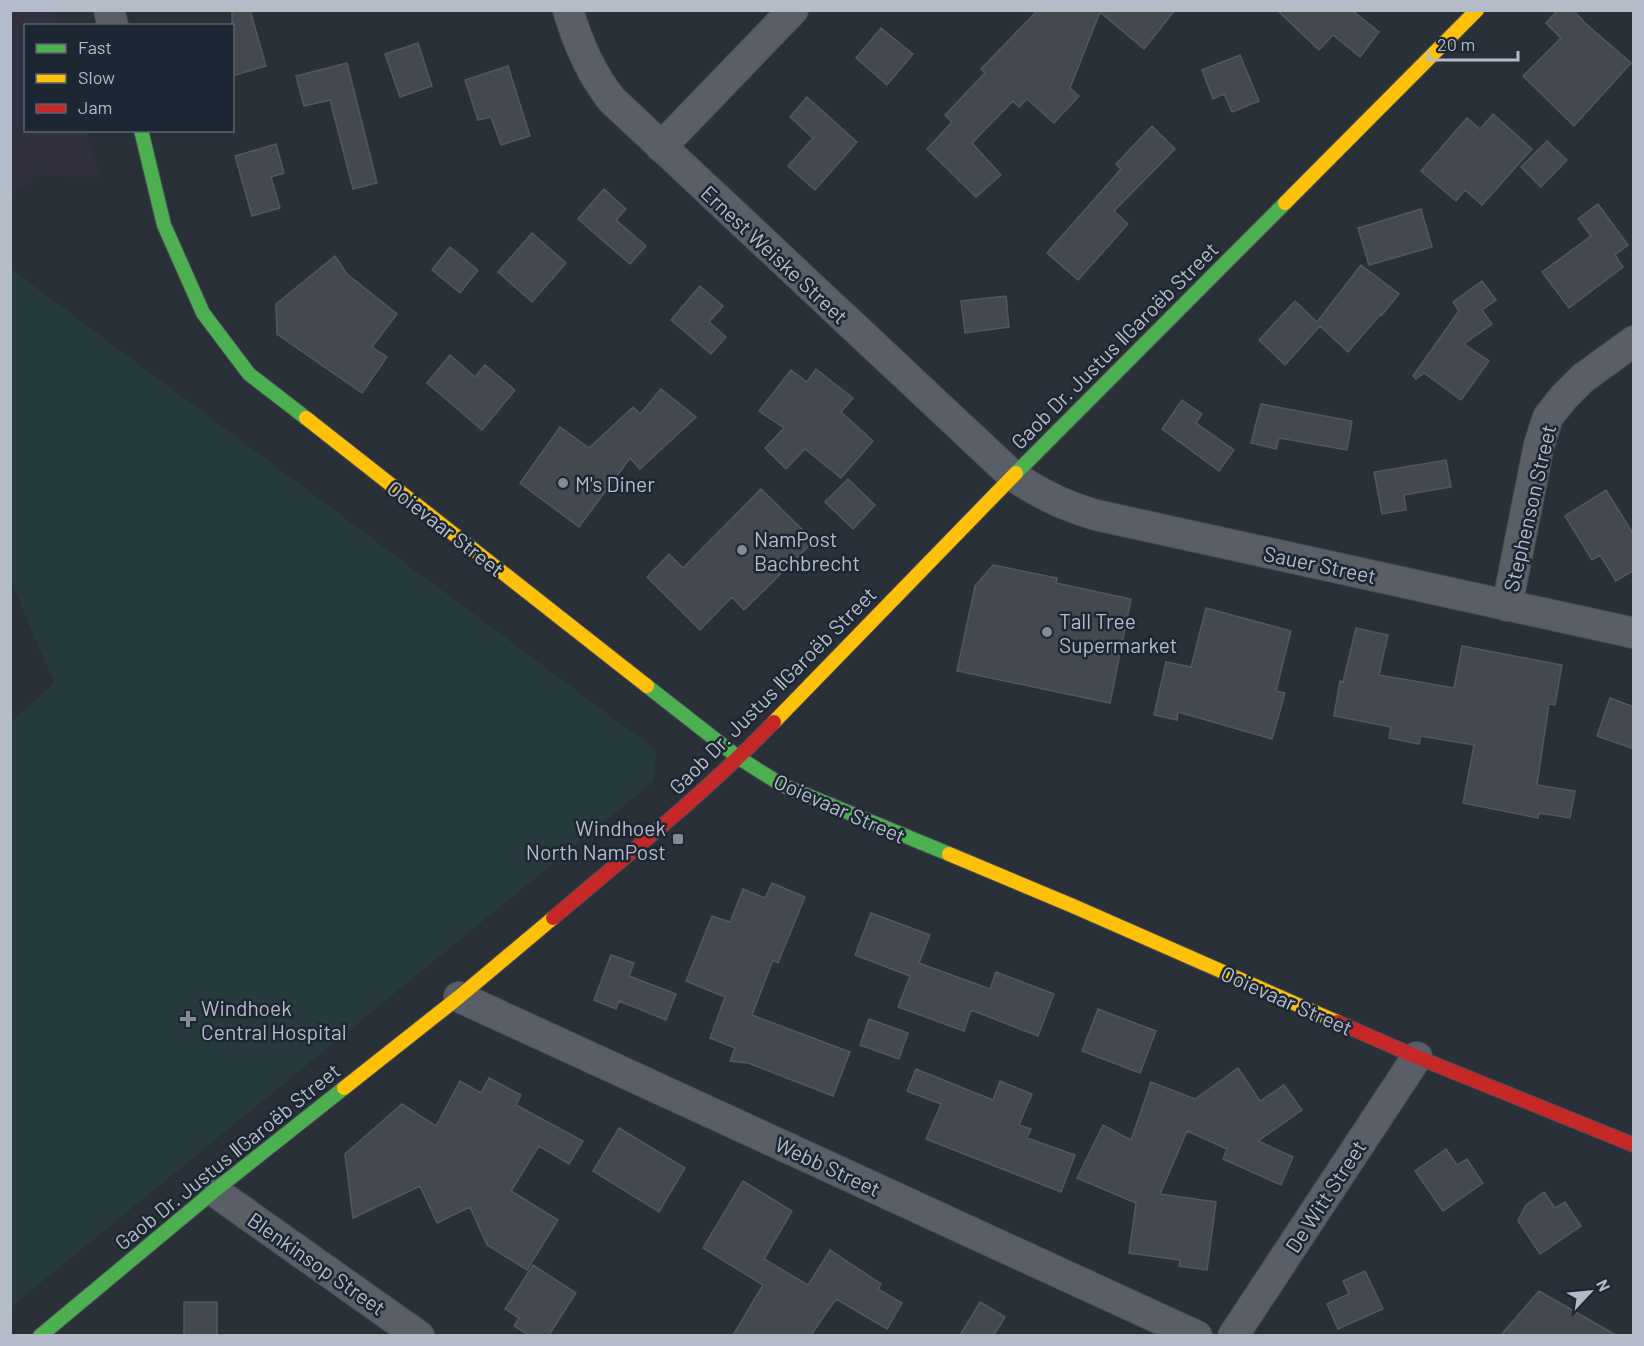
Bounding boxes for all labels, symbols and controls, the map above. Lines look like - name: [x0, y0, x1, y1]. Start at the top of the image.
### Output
- legend: [24, 24, 234, 132]
- scale bar: [1428, 24, 1518, 62]
- text: 20 m: [1437, 33, 1475, 55]
- text: Fast: [78, 36, 112, 58]
- text: Slow: [78, 66, 115, 88]
- text: Jam: [78, 96, 112, 118]
- street label: Ernest Weiske Street: [696, 180, 854, 328]
- street label: Gaob Dr. Justus ǁGaroëb Street: [1005, 236, 1223, 454]
- street label: Stephenson Street: [1498, 422, 1560, 594]
- place label: M's Diner: [575, 471, 655, 496]
- street label: Ooievaar Street: [383, 475, 509, 581]
- marker: M's Diner: [556, 476, 570, 490]
- place label: NamPost Bachbrecht: [754, 526, 860, 575]
- street label: Sauer Street: [1261, 540, 1379, 588]
- marker: NamPost Bachbrecht: [735, 543, 749, 557]
- street label: Gaob Dr. Justus ǁGaroëb Street: [663, 581, 881, 799]
- place label: Tall Tree Supermarket: [1059, 608, 1177, 657]
- marker: Tall Tree Supermarket: [1040, 625, 1054, 639]
- street label: Ooievaar Street: [770, 768, 910, 848]
- place label: Windhoek North NamPost: [526, 815, 666, 864]
- marker: Windhoek North NamPost: [671, 832, 685, 846]
- street label: Ooievaar Street: [1217, 960, 1357, 1040]
- place label: Windhoek Central Hospital: [201, 995, 347, 1044]
- marker: Windhoek Central Hospital: [179, 1010, 197, 1028]
- street label: Gaob Dr. Justus ǁGaroëb Street: [109, 1057, 345, 1255]
- street label: Webb Street: [771, 1131, 885, 1201]
- street label: De Witt Street: [1279, 1135, 1371, 1257]
- street label: Blenkinsop Street: [243, 1206, 391, 1320]
- north arrow: [1560, 1262, 1620, 1322]
- text: N: [1593, 1276, 1615, 1294]

